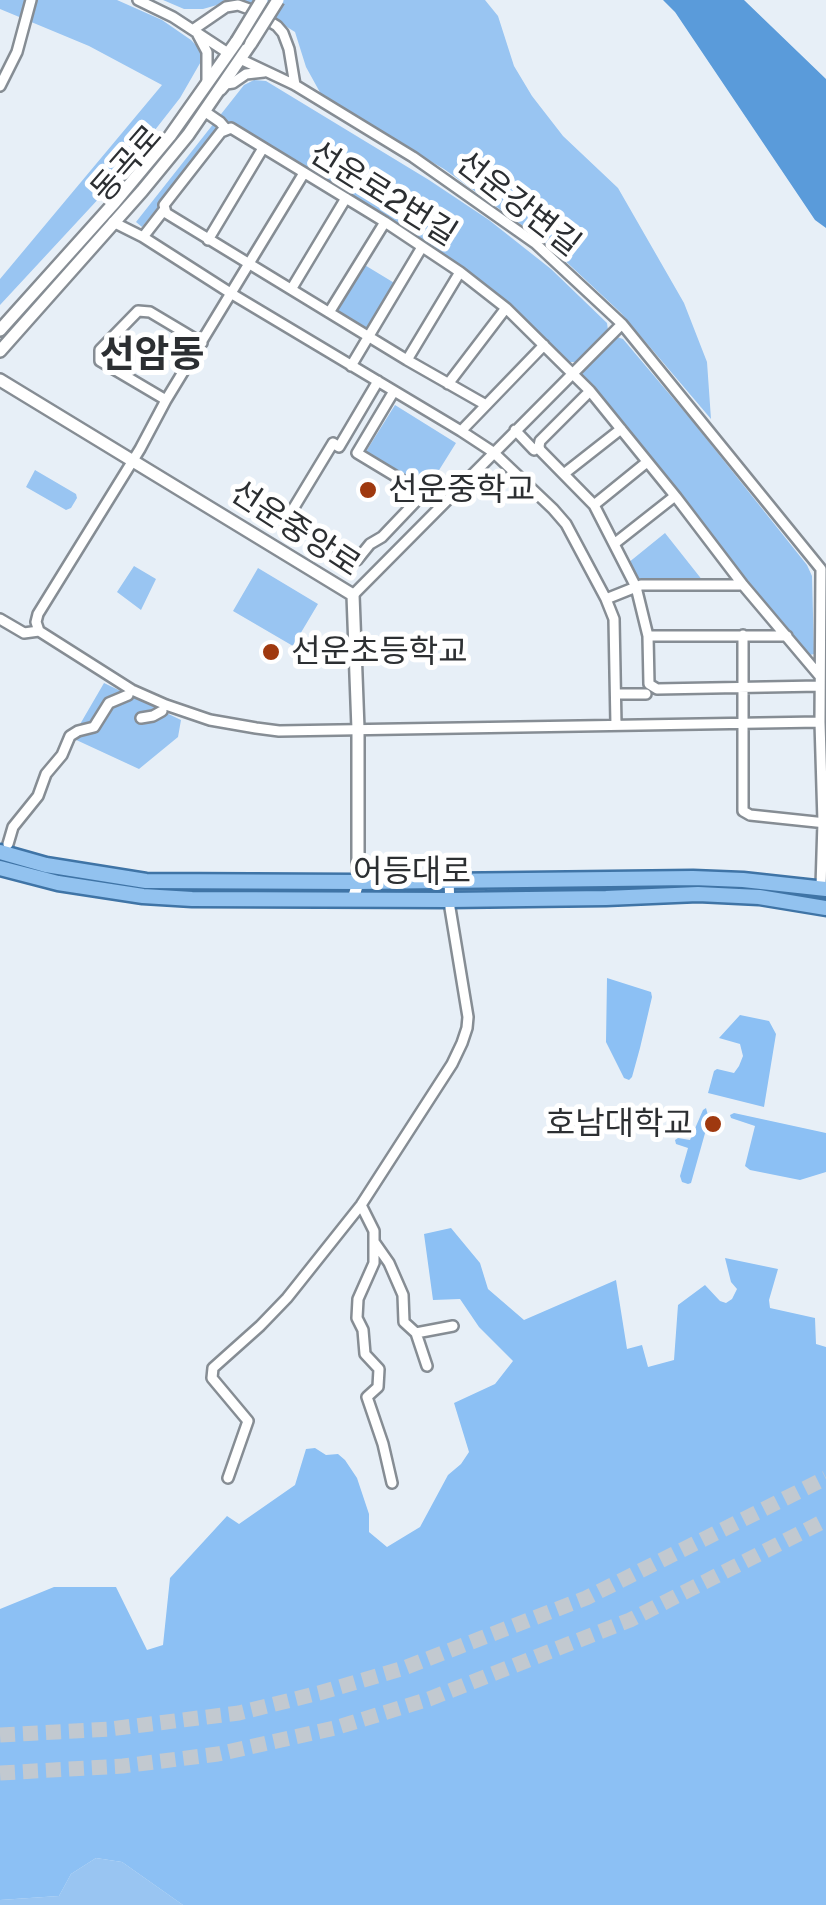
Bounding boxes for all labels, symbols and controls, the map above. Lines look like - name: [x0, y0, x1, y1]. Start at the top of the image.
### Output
- street label: 동곡로: [84, 118, 170, 210]
- street label: 선운로2번길: [302, 134, 464, 254]
- street label: 선운강변길: [448, 144, 588, 264]
- district label: 선암동: [100, 332, 204, 378]
- place label: 선운중학교: [388, 471, 535, 509]
- street label: 선운중앙로: [223, 473, 367, 585]
- marker: 선운중학교: [357, 479, 379, 501]
- place label: 선운초등학교: [291, 633, 468, 671]
- marker: 선운초등학교: [260, 641, 282, 663]
- street label: 어등대로: [353, 853, 471, 891]
- place label: 호남대학교: [546, 1105, 693, 1143]
- marker: 호남대학교: [702, 1113, 724, 1135]

